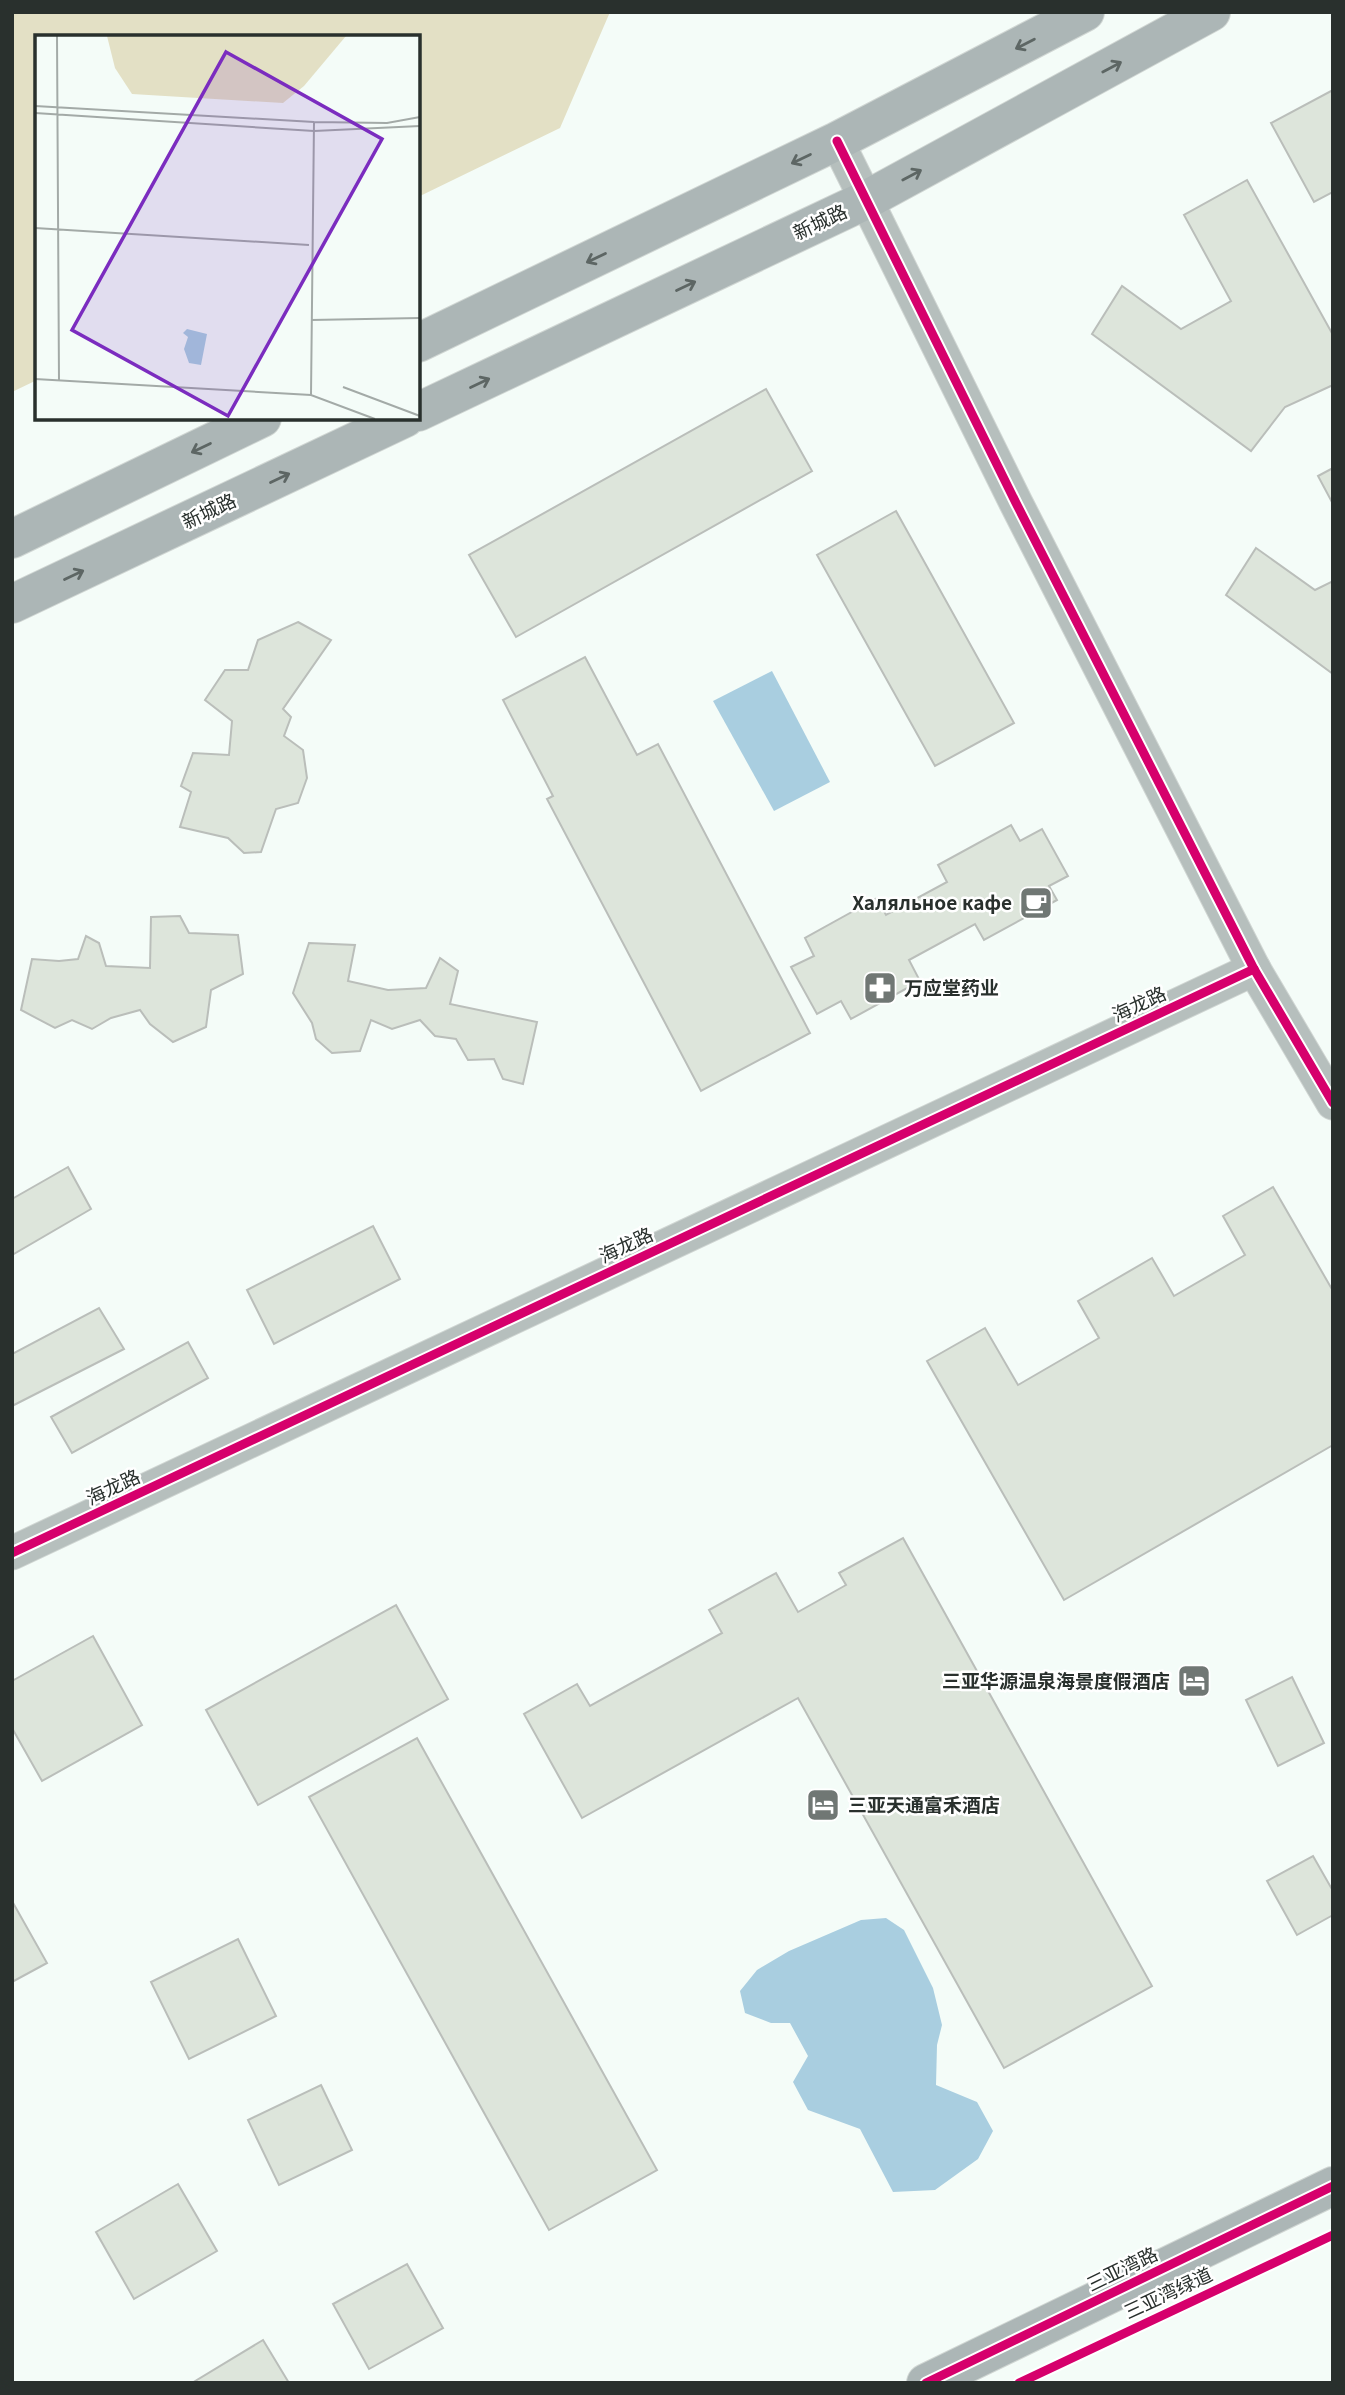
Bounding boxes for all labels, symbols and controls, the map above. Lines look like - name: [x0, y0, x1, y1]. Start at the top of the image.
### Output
- inset map: [35, 35, 420, 420]
- one-way arrow: [1015, 37, 1036, 51]
- one-way arrow: [1101, 60, 1122, 73]
- one-way arrow: [791, 152, 812, 166]
- one-way arrow: [901, 168, 922, 181]
- street label: 新城路: [790, 201, 851, 245]
- one-way arrow: [586, 251, 607, 265]
- one-way arrow: [675, 278, 696, 291]
- one-way arrow: [469, 376, 490, 389]
- one-way arrow: [191, 442, 212, 455]
- one-way arrow: [268, 471, 290, 484]
- street label: 新城路: [179, 490, 240, 534]
- one-way arrow: [63, 568, 84, 581]
- cafe icon: Халяльное кафе: [1017, 884, 1055, 922]
- place label: Халяльное кафе: [852, 893, 1012, 915]
- pharmacy icon: 万应堂药业: [861, 969, 899, 1007]
- place label: 万应堂药业: [904, 978, 999, 1000]
- street label: 海龙路: [1109, 983, 1170, 1027]
- street label: 海龙路: [596, 1224, 657, 1268]
- street label: 海龙路: [83, 1466, 144, 1510]
- hotel icon: 三亚华源温泉海景度假酒店: [1175, 1662, 1213, 1700]
- place label: 三亚华源温泉海景度假酒店: [942, 1671, 1170, 1693]
- hotel icon: 三亚天通富禾酒店: [804, 1786, 842, 1824]
- place label: 三亚天通富禾酒店: [848, 1795, 1000, 1817]
- street label: 三亚湾路: [1083, 2243, 1161, 2296]
- street label: 三亚湾绿道: [1121, 2264, 1216, 2324]

